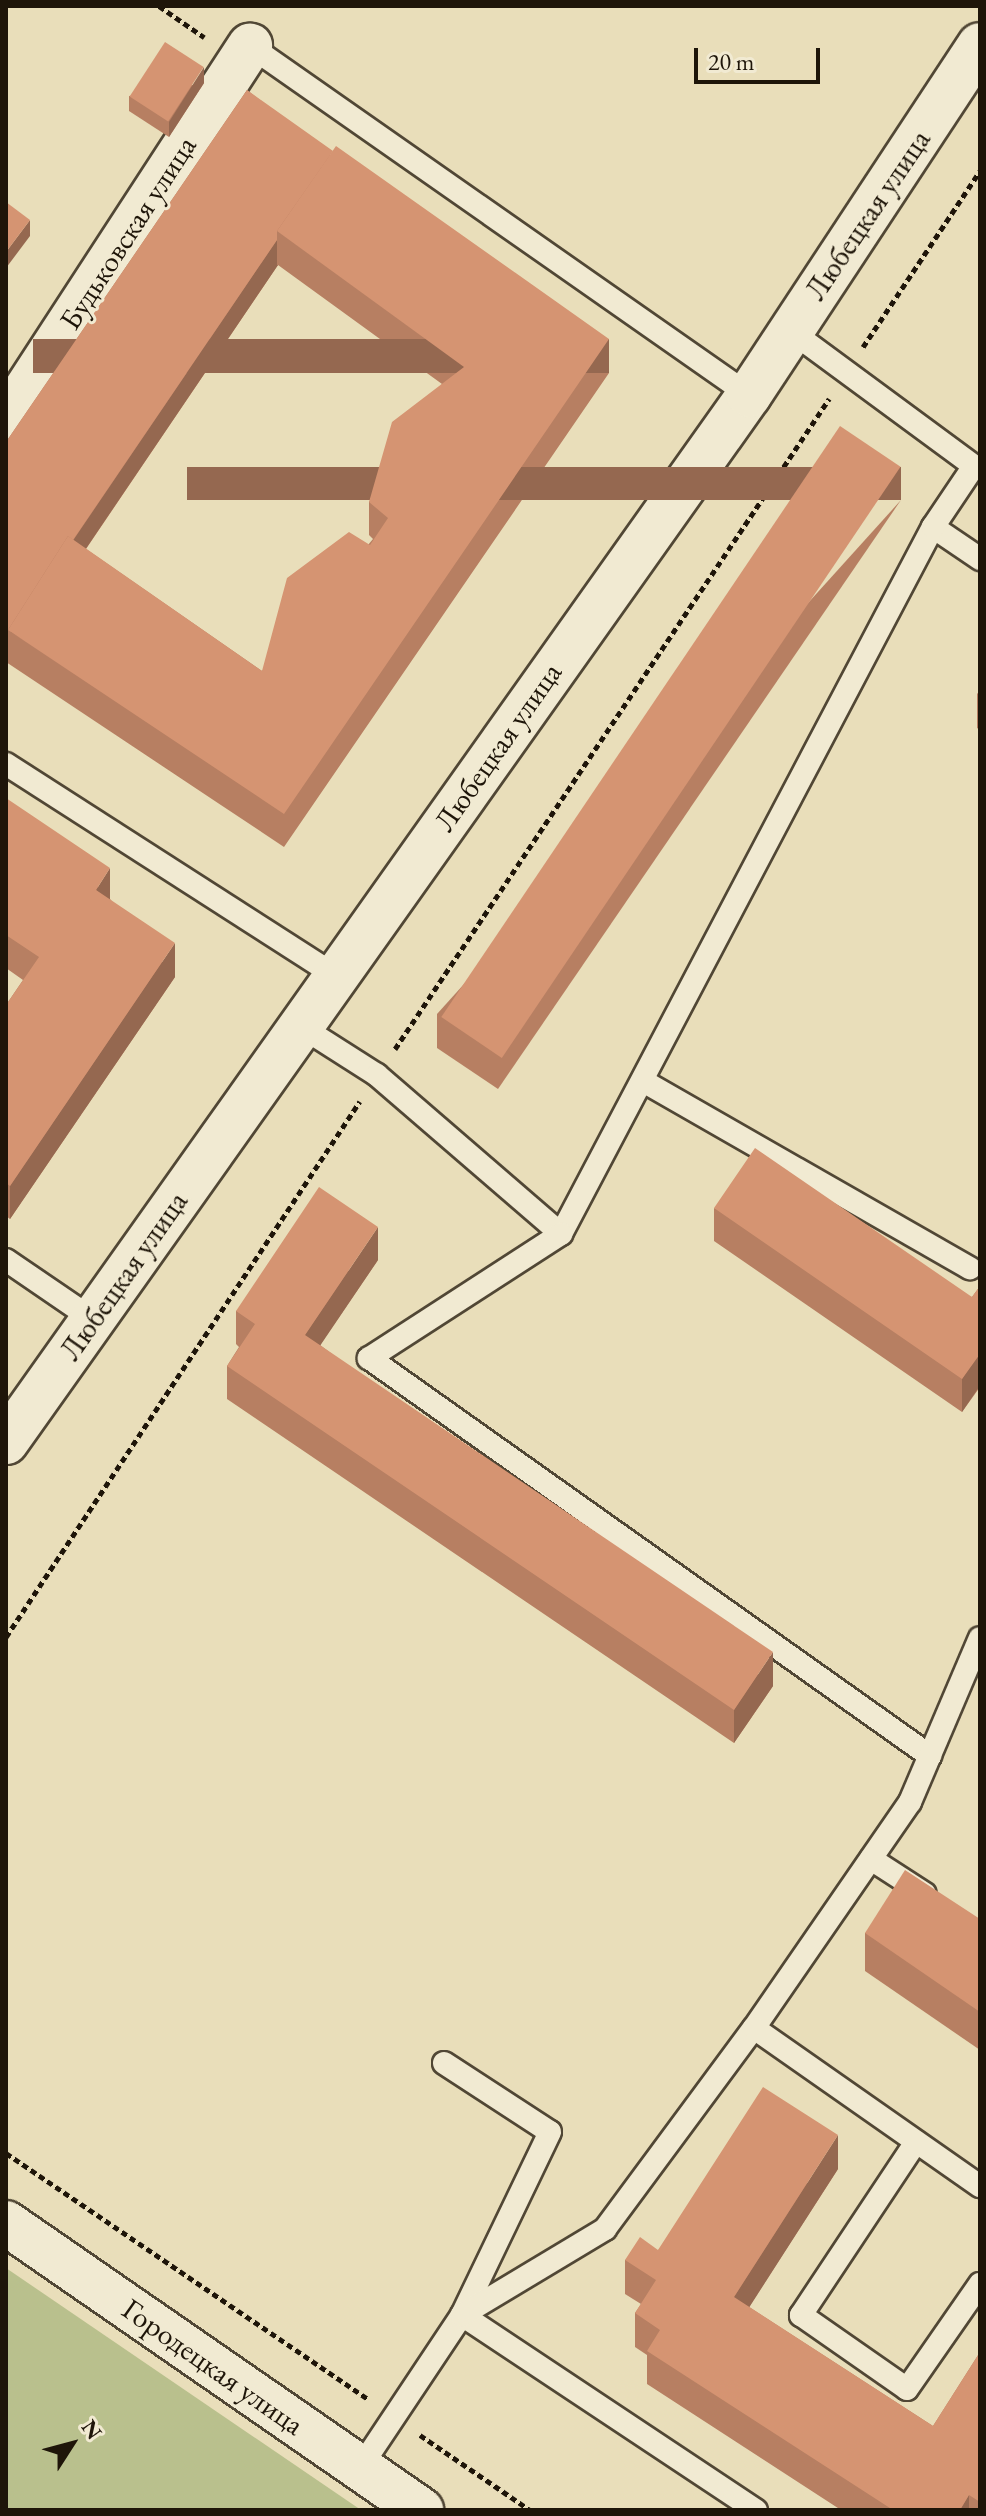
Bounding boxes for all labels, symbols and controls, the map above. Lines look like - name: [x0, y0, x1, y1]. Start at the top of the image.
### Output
- scale bar: [698, 32, 824, 82]
- text: 20 m: [708, 46, 755, 77]
- street label: Любецкая улица: [798, 123, 938, 307]
- street label: Будьковская улица: [52, 129, 204, 337]
- street label: Любецкая улица: [427, 656, 569, 838]
- street label: Любецкая улица: [53, 1185, 195, 1367]
- street label: Городецкая улица: [115, 2291, 311, 2443]
- north arrow: [32, 2404, 112, 2484]
- text: N: [75, 2414, 109, 2445]

